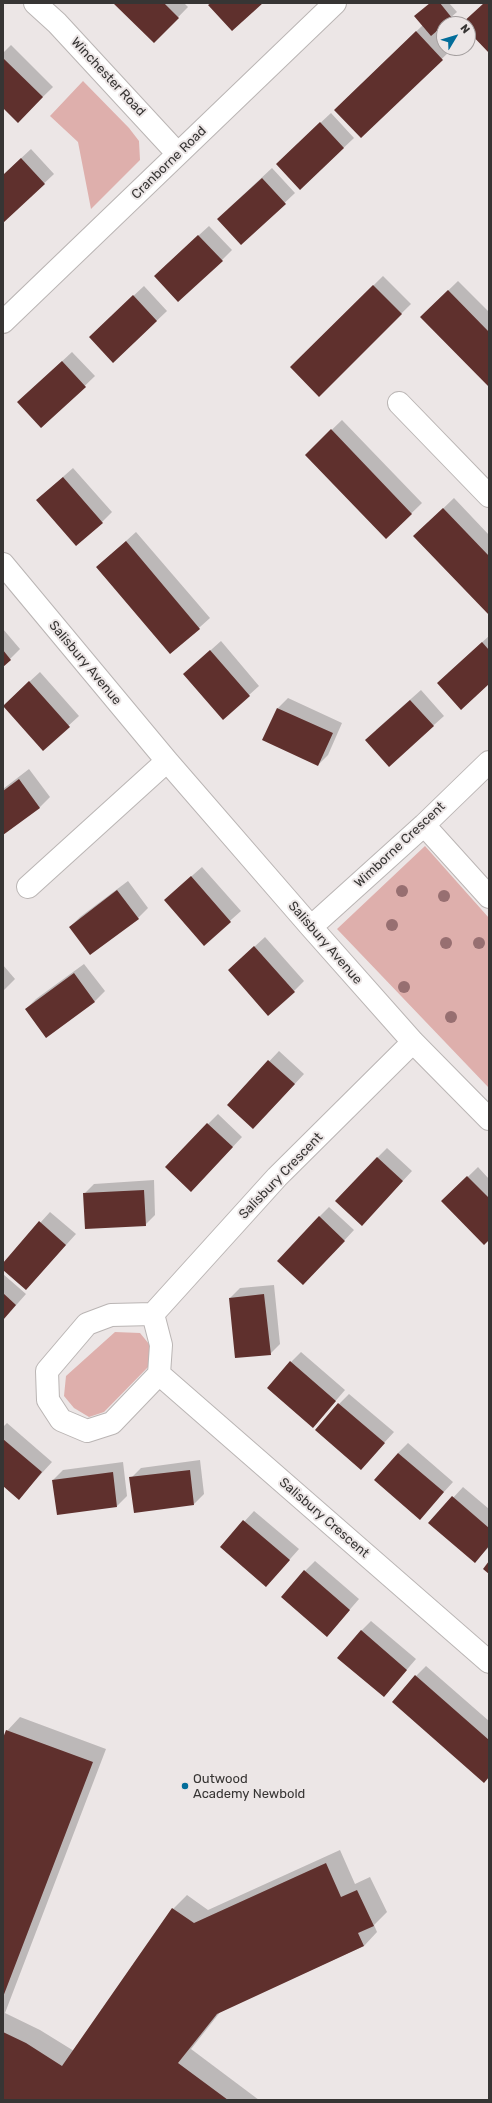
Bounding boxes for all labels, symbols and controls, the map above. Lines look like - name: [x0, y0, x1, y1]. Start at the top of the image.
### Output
- north arrow: [436, 16, 476, 56]
- text: N: [457, 22, 473, 36]
- street label: Winchester Road: [68, 34, 148, 120]
- street label: Cranborne Road: [128, 123, 210, 203]
- street label: Salisbury Avenue: [45, 618, 125, 708]
- street label: Wimborne Crescent: [351, 799, 449, 891]
- street label: Salisbury Avenue: [285, 898, 365, 988]
- street label: Salisbury Crescent: [236, 1130, 326, 1222]
- street label: Salisbury Crescent: [276, 1475, 372, 1561]
- place label: Outwood Academy Newbold: [193, 1771, 305, 1802]
- marker: Outwood Academy Newbold: [180, 1781, 190, 1791]

